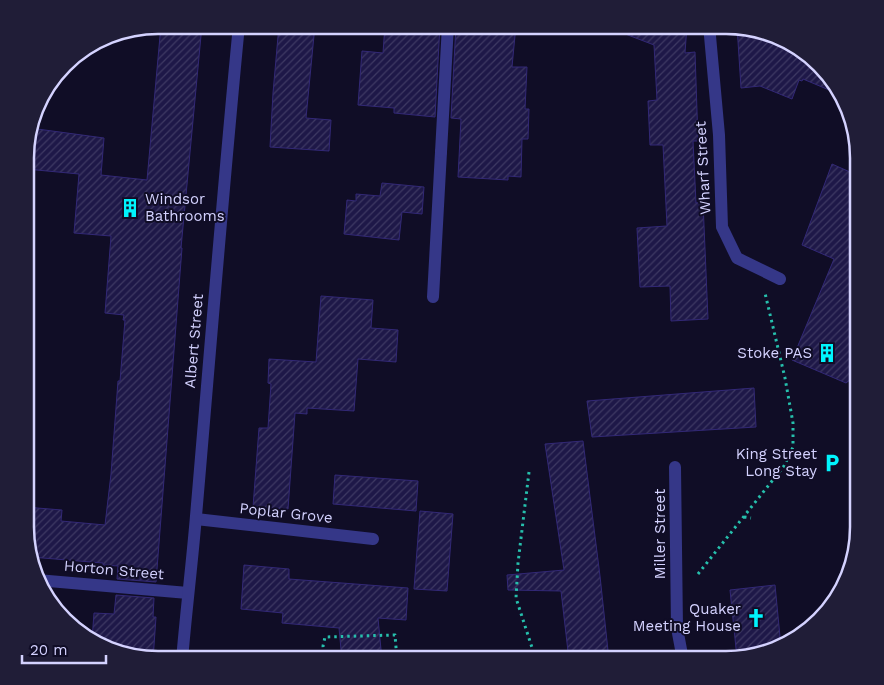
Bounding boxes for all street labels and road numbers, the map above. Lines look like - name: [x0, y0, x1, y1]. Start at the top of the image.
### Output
- street label: Wharf Street: [692, 120, 714, 215]
- street label: Albert Street: [181, 292, 207, 389]
- street label: Miller Street: [651, 488, 669, 579]
- street label: Poplar Grove: [239, 499, 333, 527]
- street label: Horton Street: [63, 557, 165, 583]

